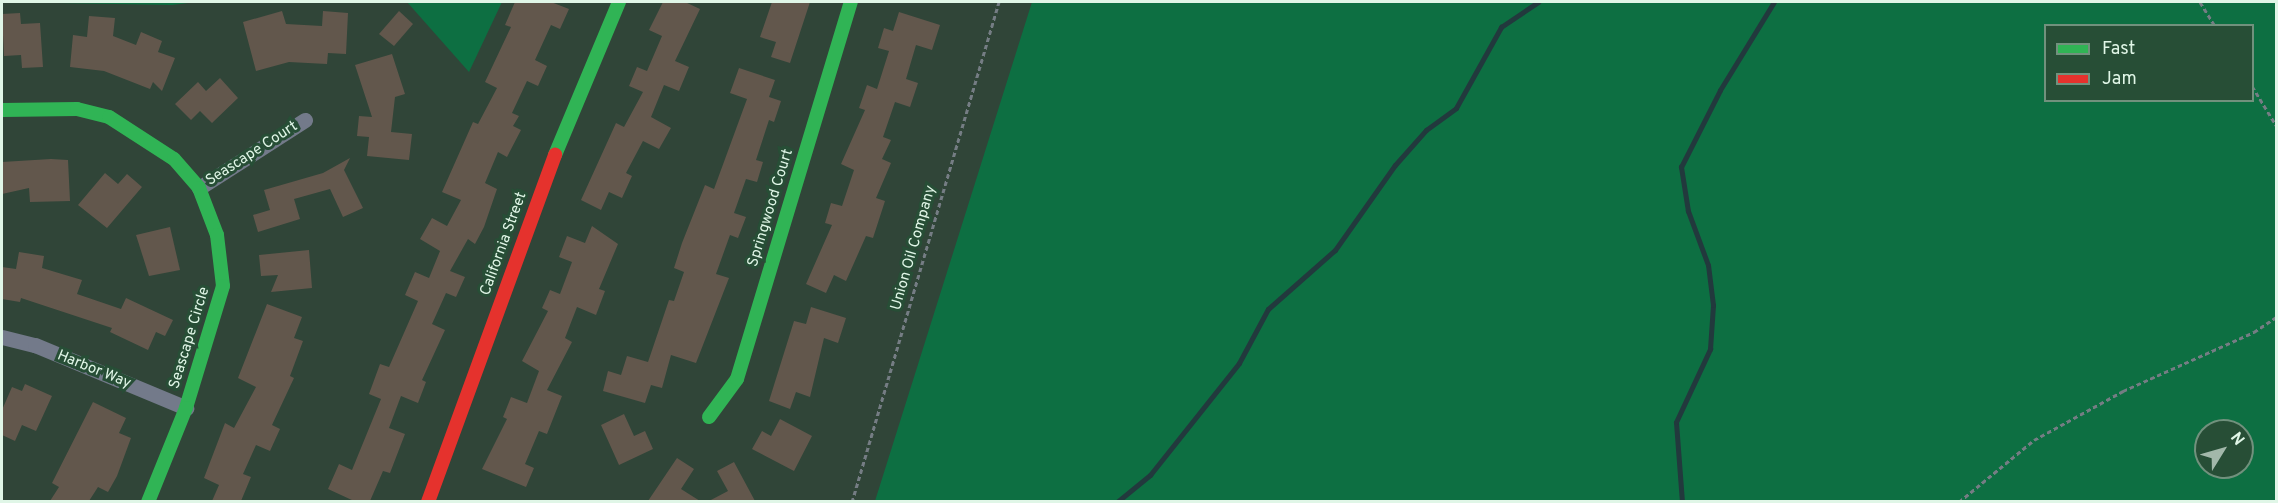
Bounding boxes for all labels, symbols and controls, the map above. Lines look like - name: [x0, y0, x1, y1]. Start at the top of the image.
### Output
- legend: [2044, 24, 2254, 102]
- text: Fast: [2102, 38, 2135, 61]
- text: Jam: [2102, 68, 2137, 91]
- street label: Seascape Court: [203, 118, 301, 190]
- street label: Springwood Court: [745, 147, 797, 269]
- street label: Union Oil Company: [888, 183, 940, 313]
- street label: California Street: [477, 190, 531, 298]
- street label: Seascape Circle: [166, 285, 214, 391]
- street label: Harbor Way: [54, 347, 134, 393]
- north arrow: [2194, 419, 2254, 479]
- text: N: [2225, 429, 2248, 450]

